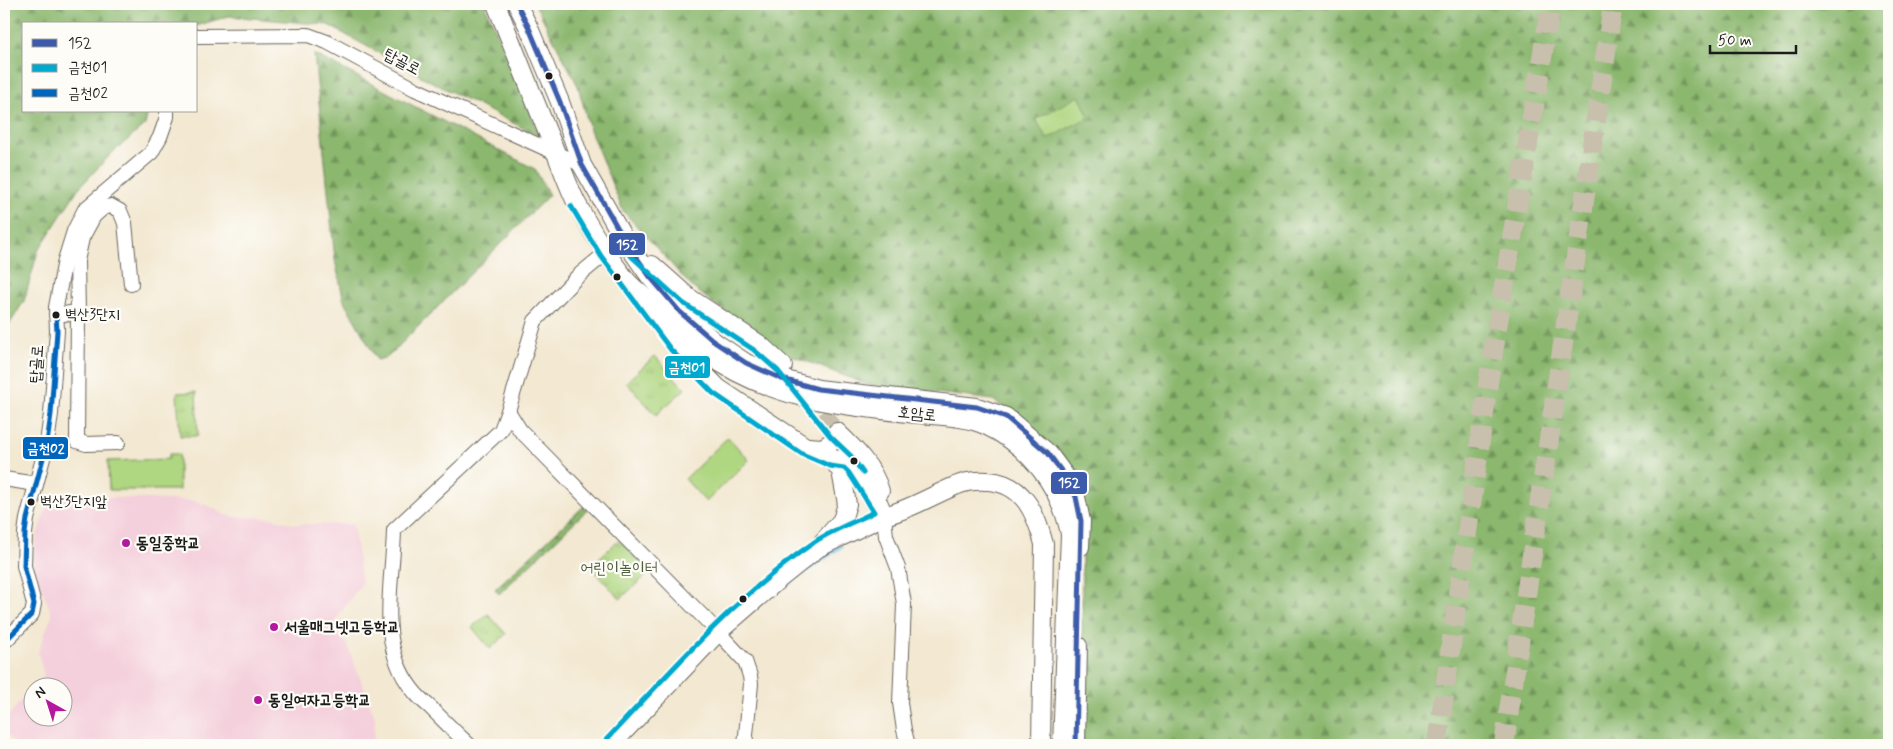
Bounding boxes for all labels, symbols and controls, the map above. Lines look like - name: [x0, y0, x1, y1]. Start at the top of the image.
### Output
- legend: [22, 22, 198, 112]
- scale bar: [1710, 22, 1797, 54]
- text: 50 m: [1718, 31, 1752, 51]
- text: 152: [68, 34, 92, 54]
- street label: 탑골로: [380, 44, 424, 80]
- text: 금천01: [68, 58, 107, 78]
- unlabelled marker: [544, 71, 554, 81]
- text: 금천02: [68, 84, 108, 104]
- line badge: 152: [608, 232, 646, 256]
- text: 152: [616, 236, 639, 254]
- unlabelled marker: [612, 272, 622, 282]
- place label: 벽산3단지: [65, 305, 120, 325]
- marker: 벽산3단지: [51, 310, 61, 320]
- street label: 탑골로: [25, 344, 49, 384]
- line badge: 금천01: [664, 355, 711, 379]
- text: 금천01: [669, 359, 705, 377]
- street label: 호암로: [897, 402, 937, 426]
- line badge: 금천02: [22, 436, 69, 460]
- text: 금천02: [27, 440, 65, 458]
- unlabelled marker: [849, 456, 859, 466]
- line badge: 152: [1050, 471, 1088, 495]
- text: 152: [1058, 474, 1081, 492]
- place label: 벽산3단지앞: [40, 492, 107, 512]
- marker: 벽산3단지앞: [26, 497, 36, 507]
- place label: 동일중학교: [136, 533, 200, 554]
- marker: 동일중학교: [120, 537, 132, 549]
- park label: 어린이놀이터: [580, 558, 658, 579]
- unlabelled marker: [738, 594, 748, 604]
- place label: 서울매그넷고등학교: [284, 617, 400, 638]
- marker: 서울매그넷고등학교: [268, 621, 280, 633]
- north arrow: [22, 676, 72, 726]
- text: N: [31, 683, 50, 703]
- place label: 동일여자고등학교: [268, 690, 371, 711]
- marker: 동일여자고등학교: [252, 694, 264, 706]

